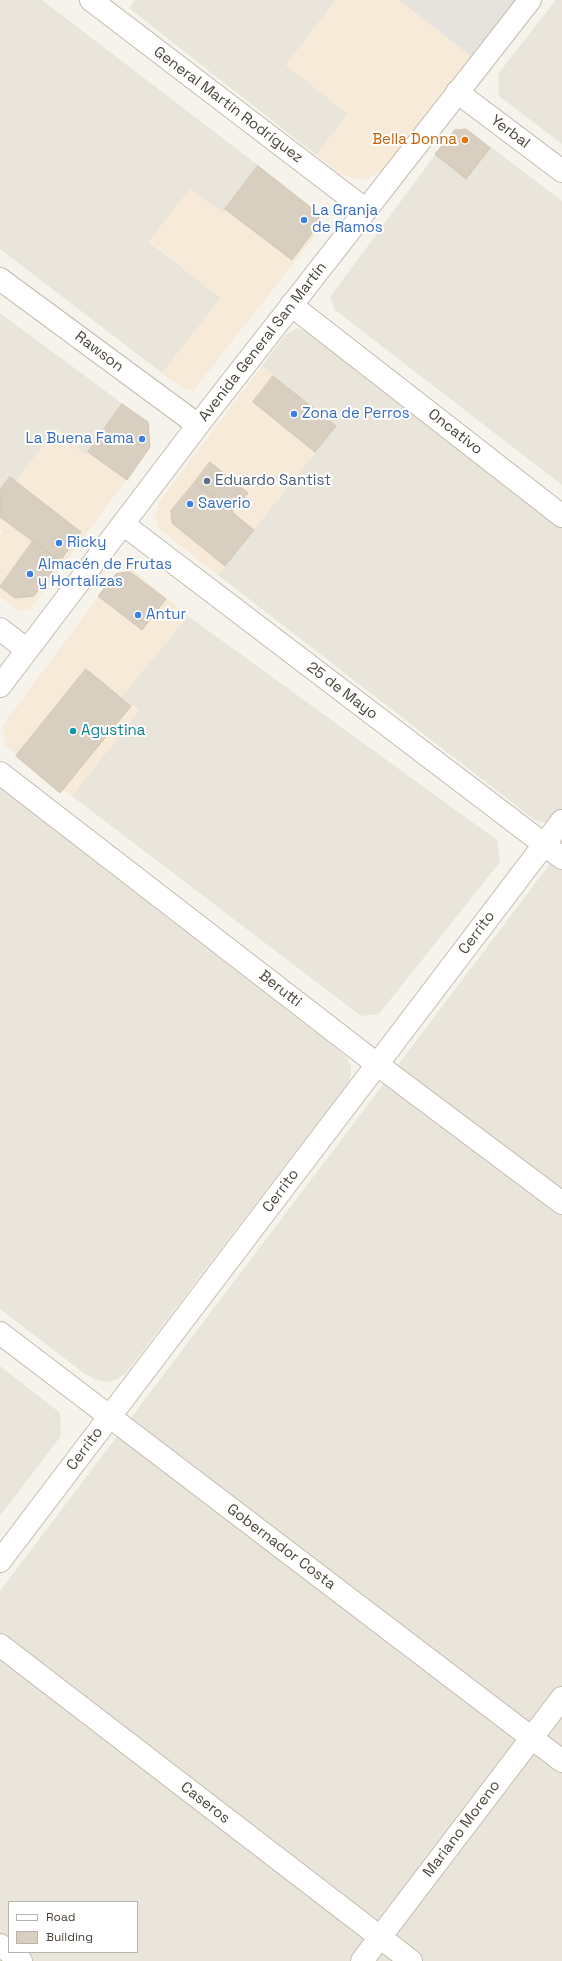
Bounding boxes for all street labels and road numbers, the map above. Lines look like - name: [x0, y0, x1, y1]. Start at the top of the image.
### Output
- street label: General Martín Rodríguez: [150, 43, 306, 167]
- street label: Yerbal: [487, 111, 533, 153]
- street label: Avenida General San Martín: [195, 259, 331, 425]
- street label: Rawson: [71, 328, 127, 376]
- street label: Oncativo: [424, 405, 486, 459]
- street label: 25 de Mayo: [303, 658, 381, 724]
- street label: Cerrito: [455, 908, 499, 958]
- street label: Berutti: [255, 967, 305, 1011]
- street label: Cerrito: [259, 1166, 303, 1216]
- street label: Cerrito: [63, 1424, 107, 1474]
- street label: Gobernador Costa: [223, 1500, 339, 1594]
- street label: Mariano Moreno: [420, 1777, 504, 1881]
- street label: Caseros: [177, 1778, 233, 1828]

